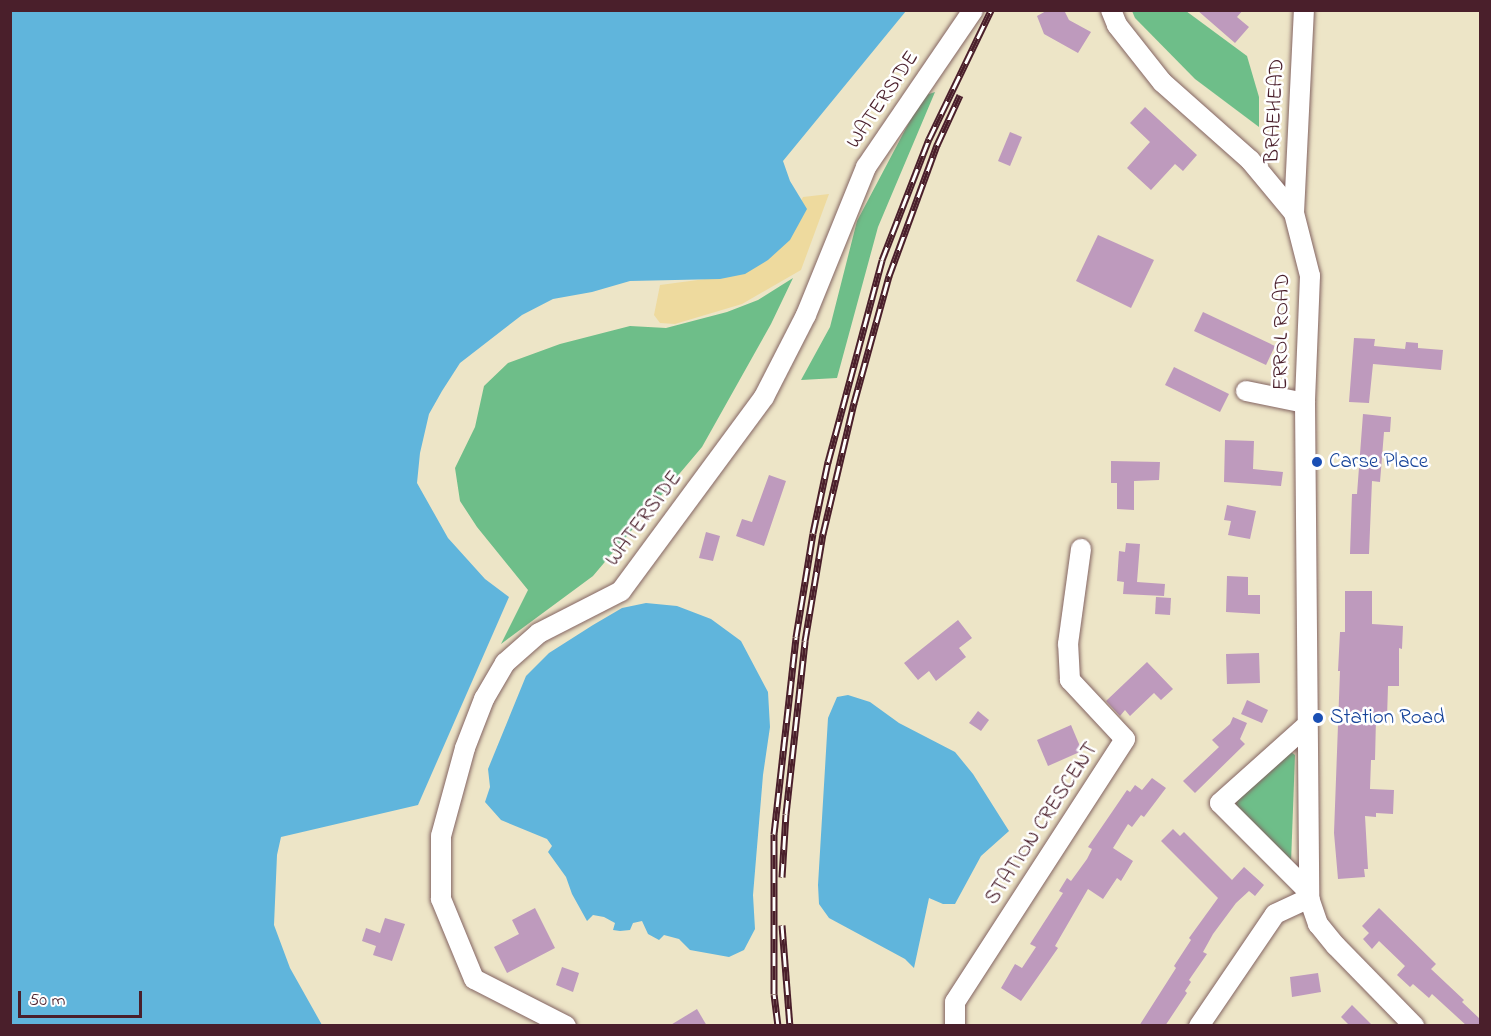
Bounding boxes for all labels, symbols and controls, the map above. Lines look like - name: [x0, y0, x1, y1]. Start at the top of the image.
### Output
- street label: WATERSIDE: [841, 46, 925, 154]
- street label: BRAEHEAD: [1260, 58, 1290, 164]
- street label: ERROL ROAD: [1268, 273, 1296, 391]
- place label: Carse Place: [1329, 449, 1428, 475]
- marker: Carse Place: [1310, 455, 1324, 469]
- street label: WATERSIDE: [600, 467, 688, 571]
- place label: Station Road: [1330, 705, 1445, 731]
- marker: Station Road: [1311, 711, 1325, 725]
- street label: STATION CRESCENT: [980, 738, 1104, 910]
- scale bar: [21, 979, 146, 1017]
- text: 50 m: [29, 988, 66, 1014]

